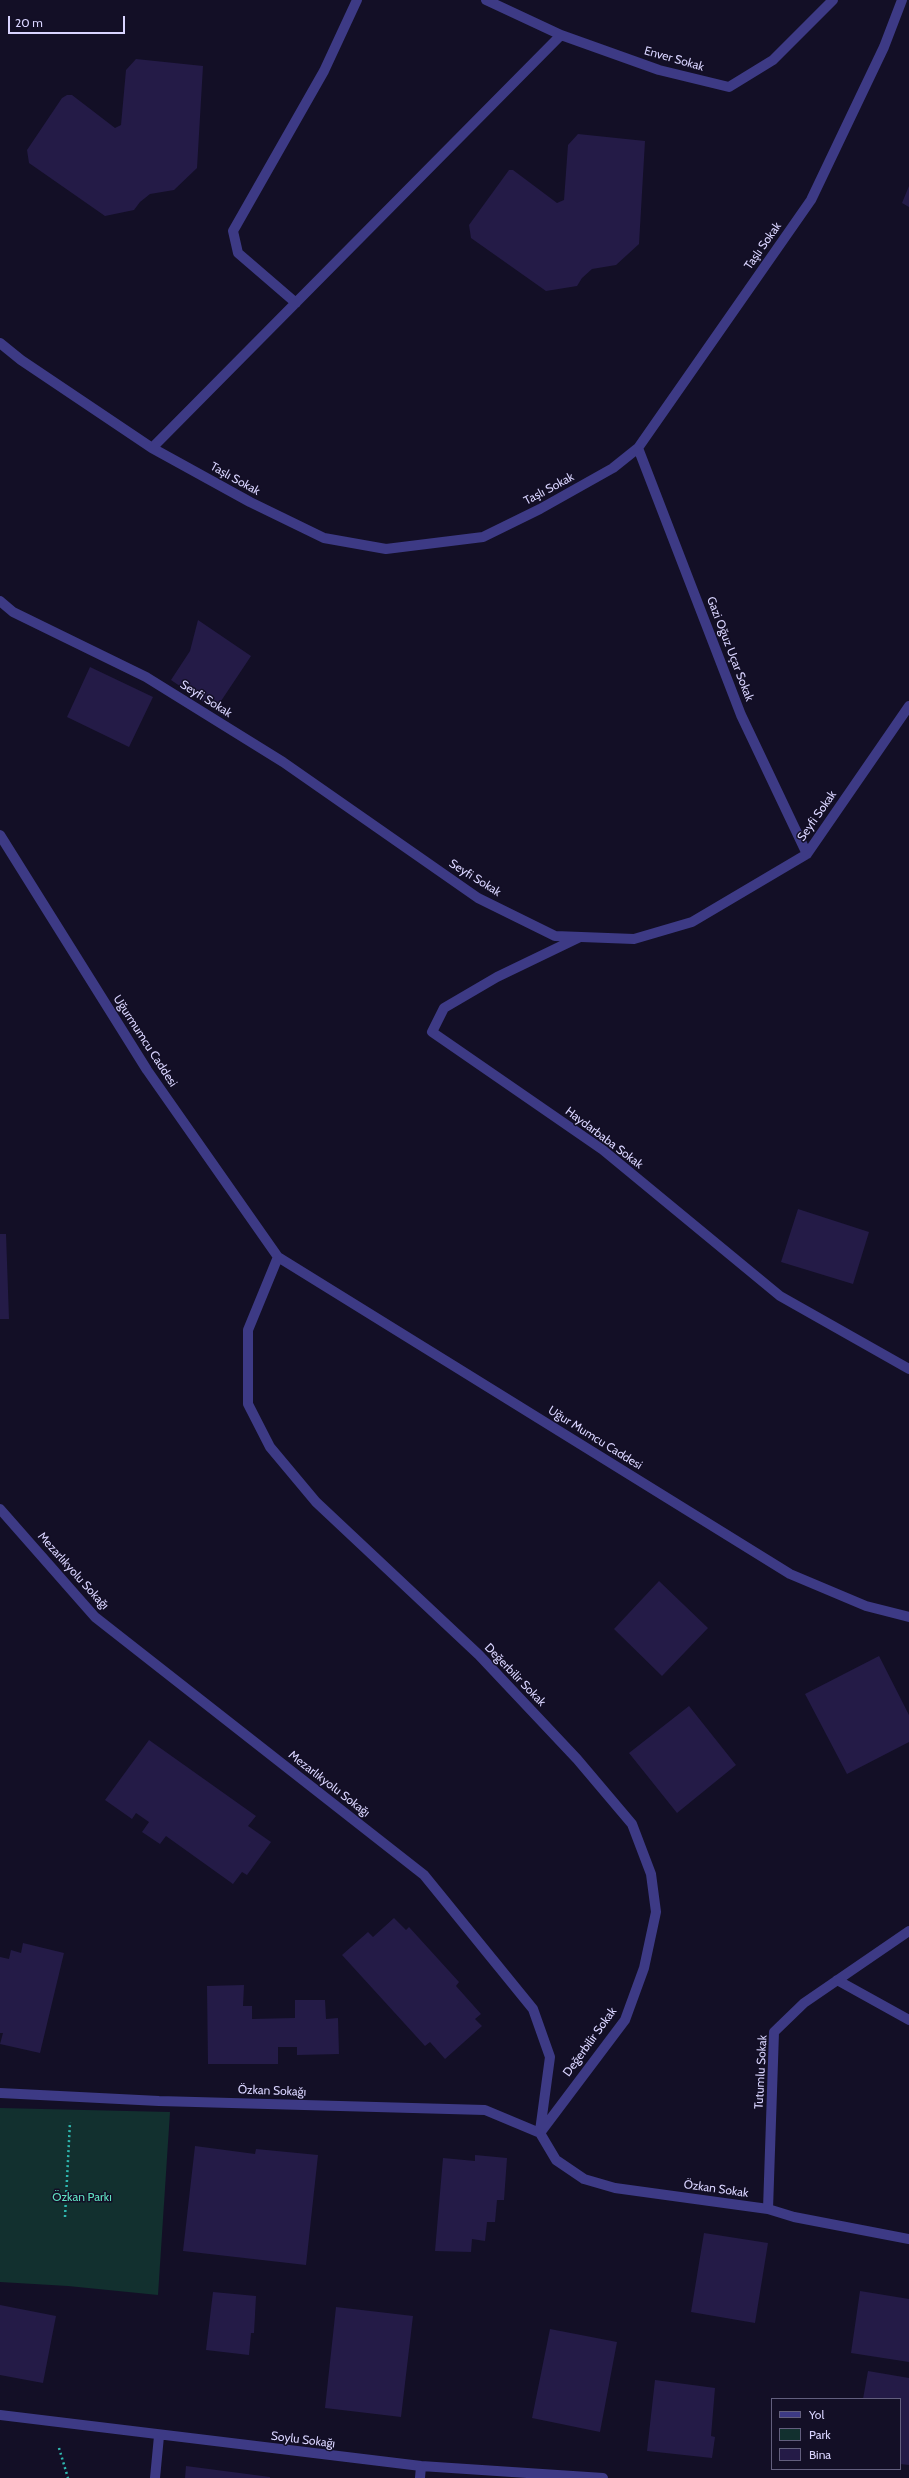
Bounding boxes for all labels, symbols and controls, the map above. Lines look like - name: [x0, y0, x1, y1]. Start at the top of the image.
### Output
- scale bar: [10, 8, 127, 34]
- text: 20 m: [15, 15, 43, 30]
- street label: Enver Sokak: [642, 44, 706, 74]
- street label: Taşlı Sokak: [741, 220, 785, 272]
- street label: Taşlı Sokak: [208, 459, 262, 499]
- street label: Taşlı Sokak: [522, 470, 576, 508]
- street label: Gazi Oğuz Uçar Sokak: [703, 595, 757, 703]
- street label: Seyfi Sokak: [177, 677, 235, 721]
- street label: Seyfi Sokak: [794, 788, 840, 844]
- street label: Seyfi Sokak: [446, 856, 504, 900]
- street label: Uğurmumcu Caddesi: [110, 992, 180, 1090]
- street label: Haydarbaba Sokak: [562, 1104, 646, 1172]
- street label: Uğur Mumcu Caddesi: [545, 1403, 645, 1473]
- street label: Mezarlıkyolu Sokağı: [34, 1529, 112, 1613]
- street label: Değerbilir Sokak: [481, 1641, 549, 1709]
- street label: Mezarlıkyolu Sokağı: [285, 1748, 373, 1820]
- street label: Değerbilir Sokak: [560, 2005, 620, 2079]
- street label: Tutumlu Sokak: [752, 2034, 770, 2110]
- street label: Özkan Sokağı: [238, 2083, 306, 2099]
- street label: Özkan Sokak: [683, 2177, 749, 2201]
- park label: Özkan Parkı: [52, 2190, 112, 2204]
- legend: [771, 2398, 901, 2470]
- text: Yol: [809, 2407, 824, 2422]
- text: Park: [809, 2427, 831, 2442]
- street label: Soylu Sokağı: [270, 2429, 336, 2451]
- text: Bina: [809, 2447, 831, 2462]

